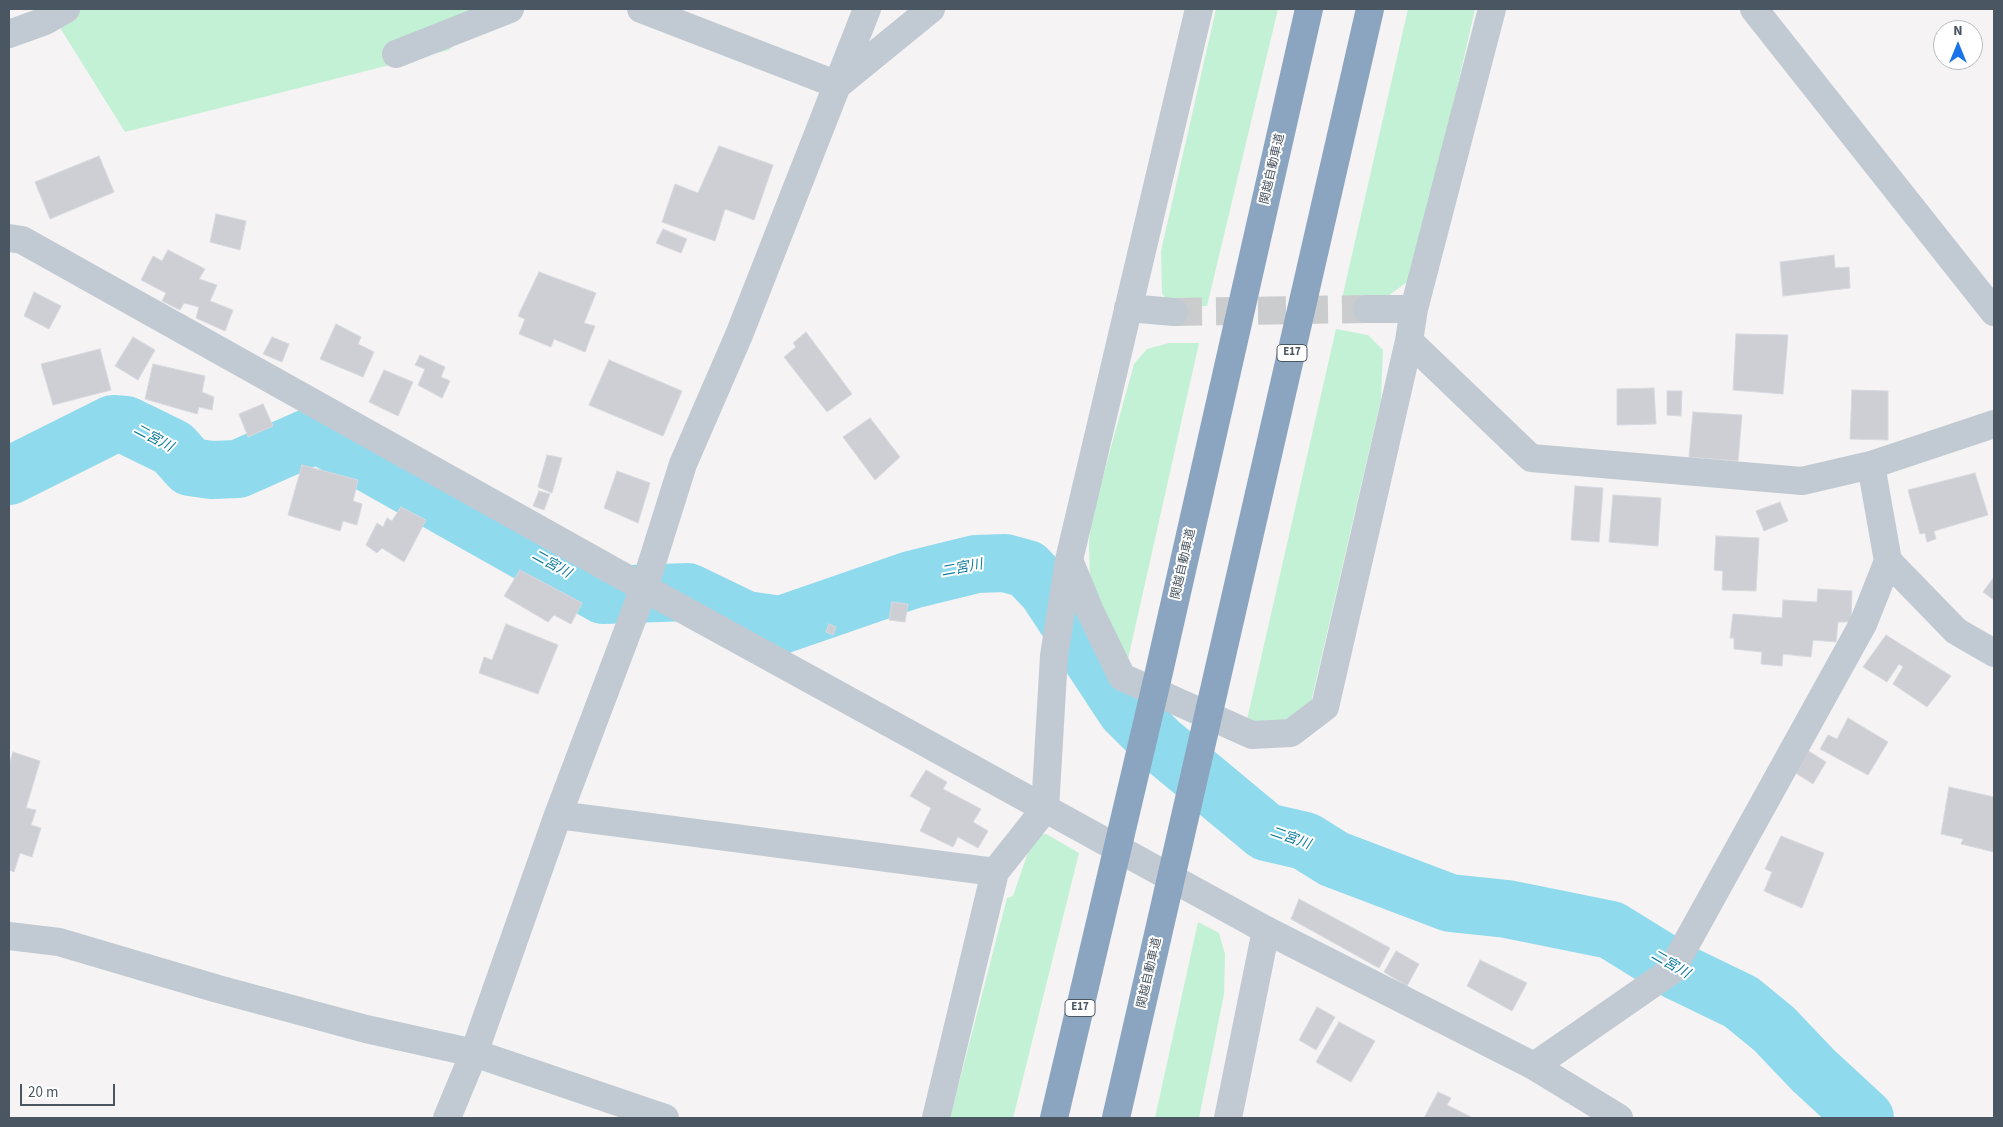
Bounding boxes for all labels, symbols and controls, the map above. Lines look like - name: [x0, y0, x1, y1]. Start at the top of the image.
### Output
- north arrow: [1933, 20, 1983, 70]
- text: N: [1953, 21, 1963, 41]
- street label: 関越自動車道: [1258, 132, 1288, 206]
- road number: E17: [1277, 344, 1307, 362]
- water label: 二宮川: [131, 422, 175, 456]
- street label: 関越自動車道: [1169, 527, 1199, 601]
- water label: 二宮川: [529, 547, 573, 583]
- water label: 二宮川: [940, 557, 984, 581]
- water label: 二宮川: [1267, 824, 1313, 854]
- street label: 関越自動車道: [1135, 936, 1165, 1010]
- water label: 二宮川: [1648, 947, 1692, 983]
- road number: E17: [1065, 1000, 1095, 1016]
- scale bar: [22, 1074, 118, 1106]
- text: 20 m: [28, 1082, 58, 1103]

